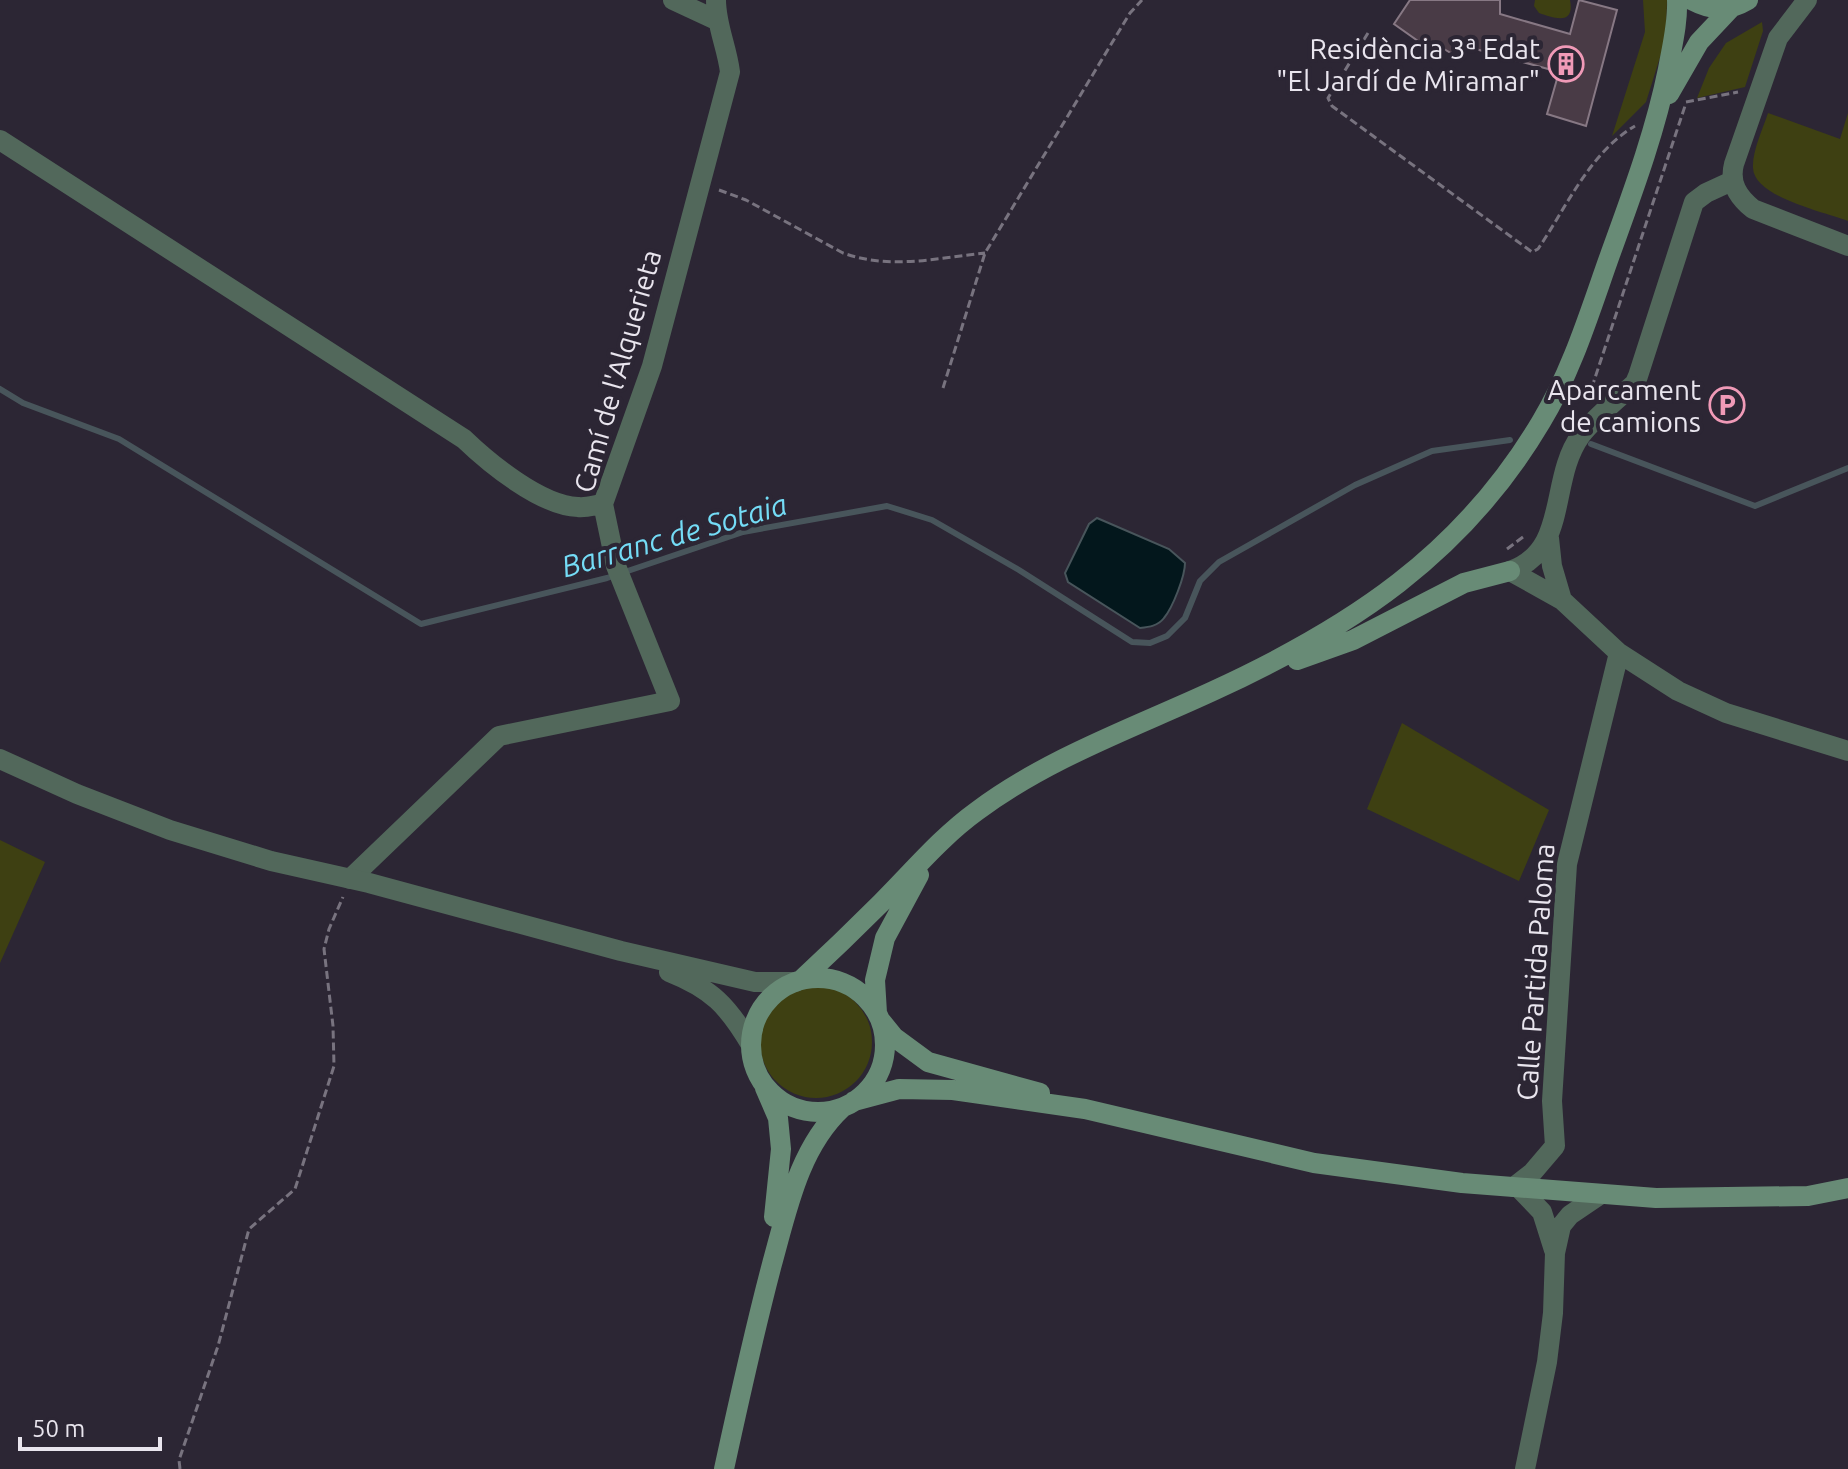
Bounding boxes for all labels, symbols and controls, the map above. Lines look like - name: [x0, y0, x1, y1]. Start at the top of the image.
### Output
- place label: Residència 3ª Edat "El Jardí de Miramar": [1276, 33, 1540, 96]
- building icon: Residència 3ª Edat "El Jardí de Miramar": [1547, 45, 1585, 83]
- street label: Camí de l'Alquerieta: [567, 246, 667, 496]
- place label: Aparcament de camions: [1548, 374, 1701, 437]
- parking icon: Aparcament de camions: [1708, 386, 1746, 424]
- water label: Barranc de Sotaia: [557, 487, 791, 583]
- street label: Calle Partida Paloma: [1511, 842, 1559, 1102]
- scale bar: [20, 1401, 160, 1451]
- text: 50 m: [32, 1415, 85, 1442]

